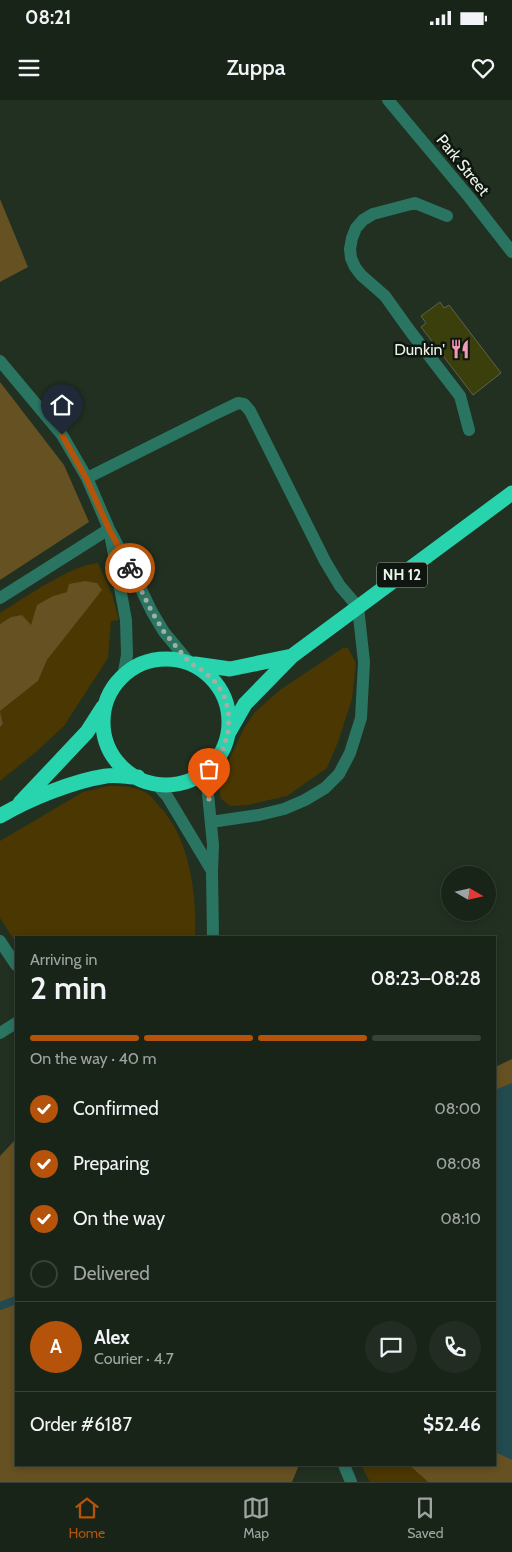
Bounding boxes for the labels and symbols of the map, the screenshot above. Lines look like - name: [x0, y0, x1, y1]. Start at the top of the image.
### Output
- street label: Park Street: [432, 130, 494, 200]
- restaurant icon: Dunkin': [449, 338, 471, 360]
- place label: Dunkin': [394, 340, 445, 359]
- pin: [41, 384, 83, 435]
- courier: [105, 543, 155, 593]
- road number: NH 12: [377, 562, 427, 588]
- pin: [188, 748, 230, 799]
- north arrow: [441, 866, 496, 921]

